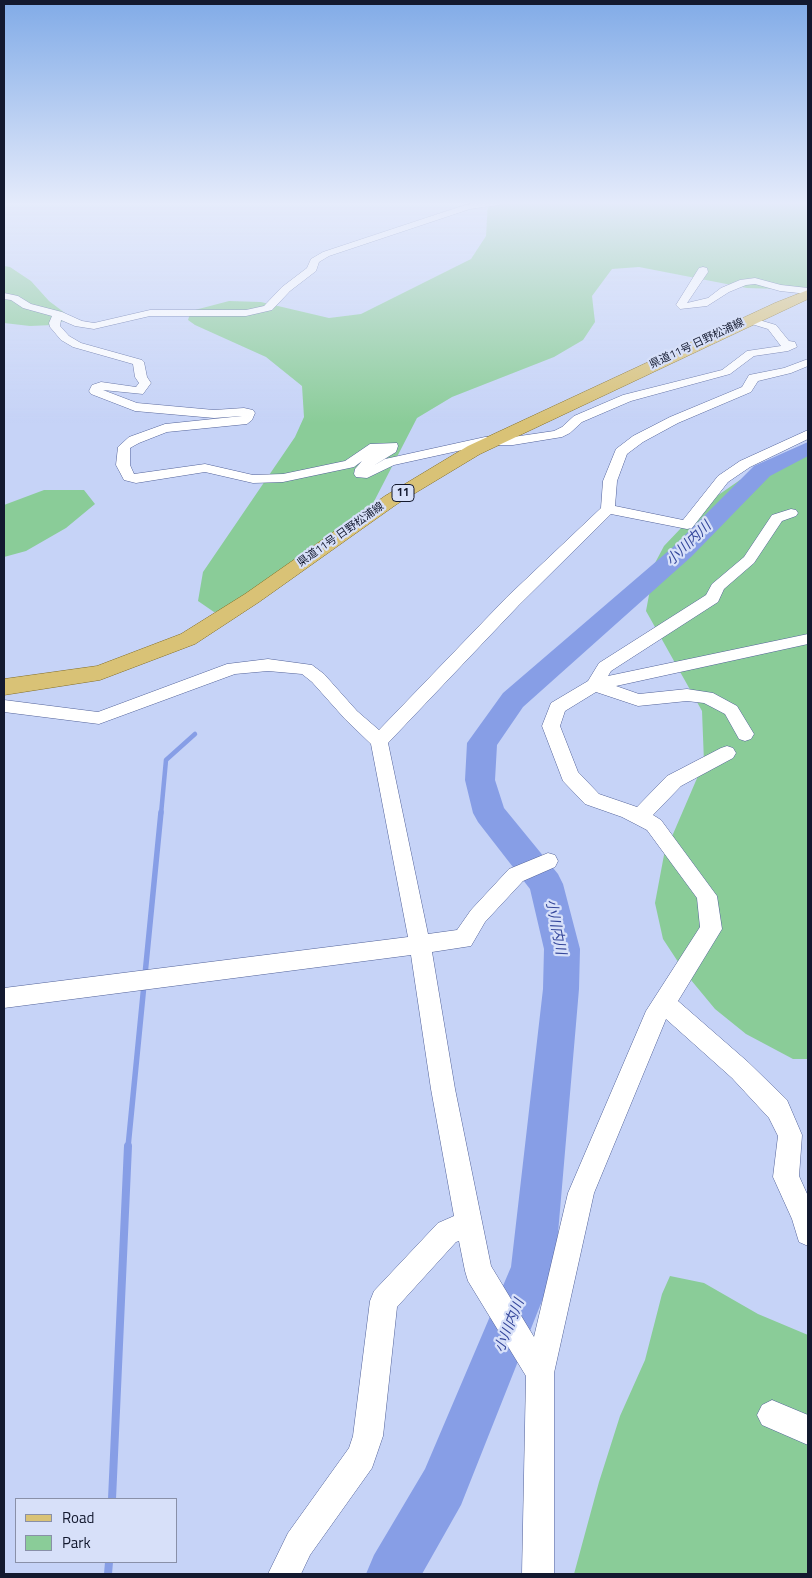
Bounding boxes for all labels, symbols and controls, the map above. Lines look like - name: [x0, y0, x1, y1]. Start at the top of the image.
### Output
- street label: 県道11号 日野松浦線: [648, 316, 746, 372]
- road number: 11: [392, 484, 414, 502]
- street label: 県道11号 日野松浦線: [295, 500, 387, 570]
- water label: 小川内川: [663, 519, 715, 569]
- water label: 小川内川: [541, 898, 569, 956]
- water label: 小川内川: [492, 1297, 528, 1355]
- legend: [15, 1498, 178, 1563]
- text: Road: [62, 1506, 94, 1529]
- text: Park: [62, 1531, 91, 1554]

